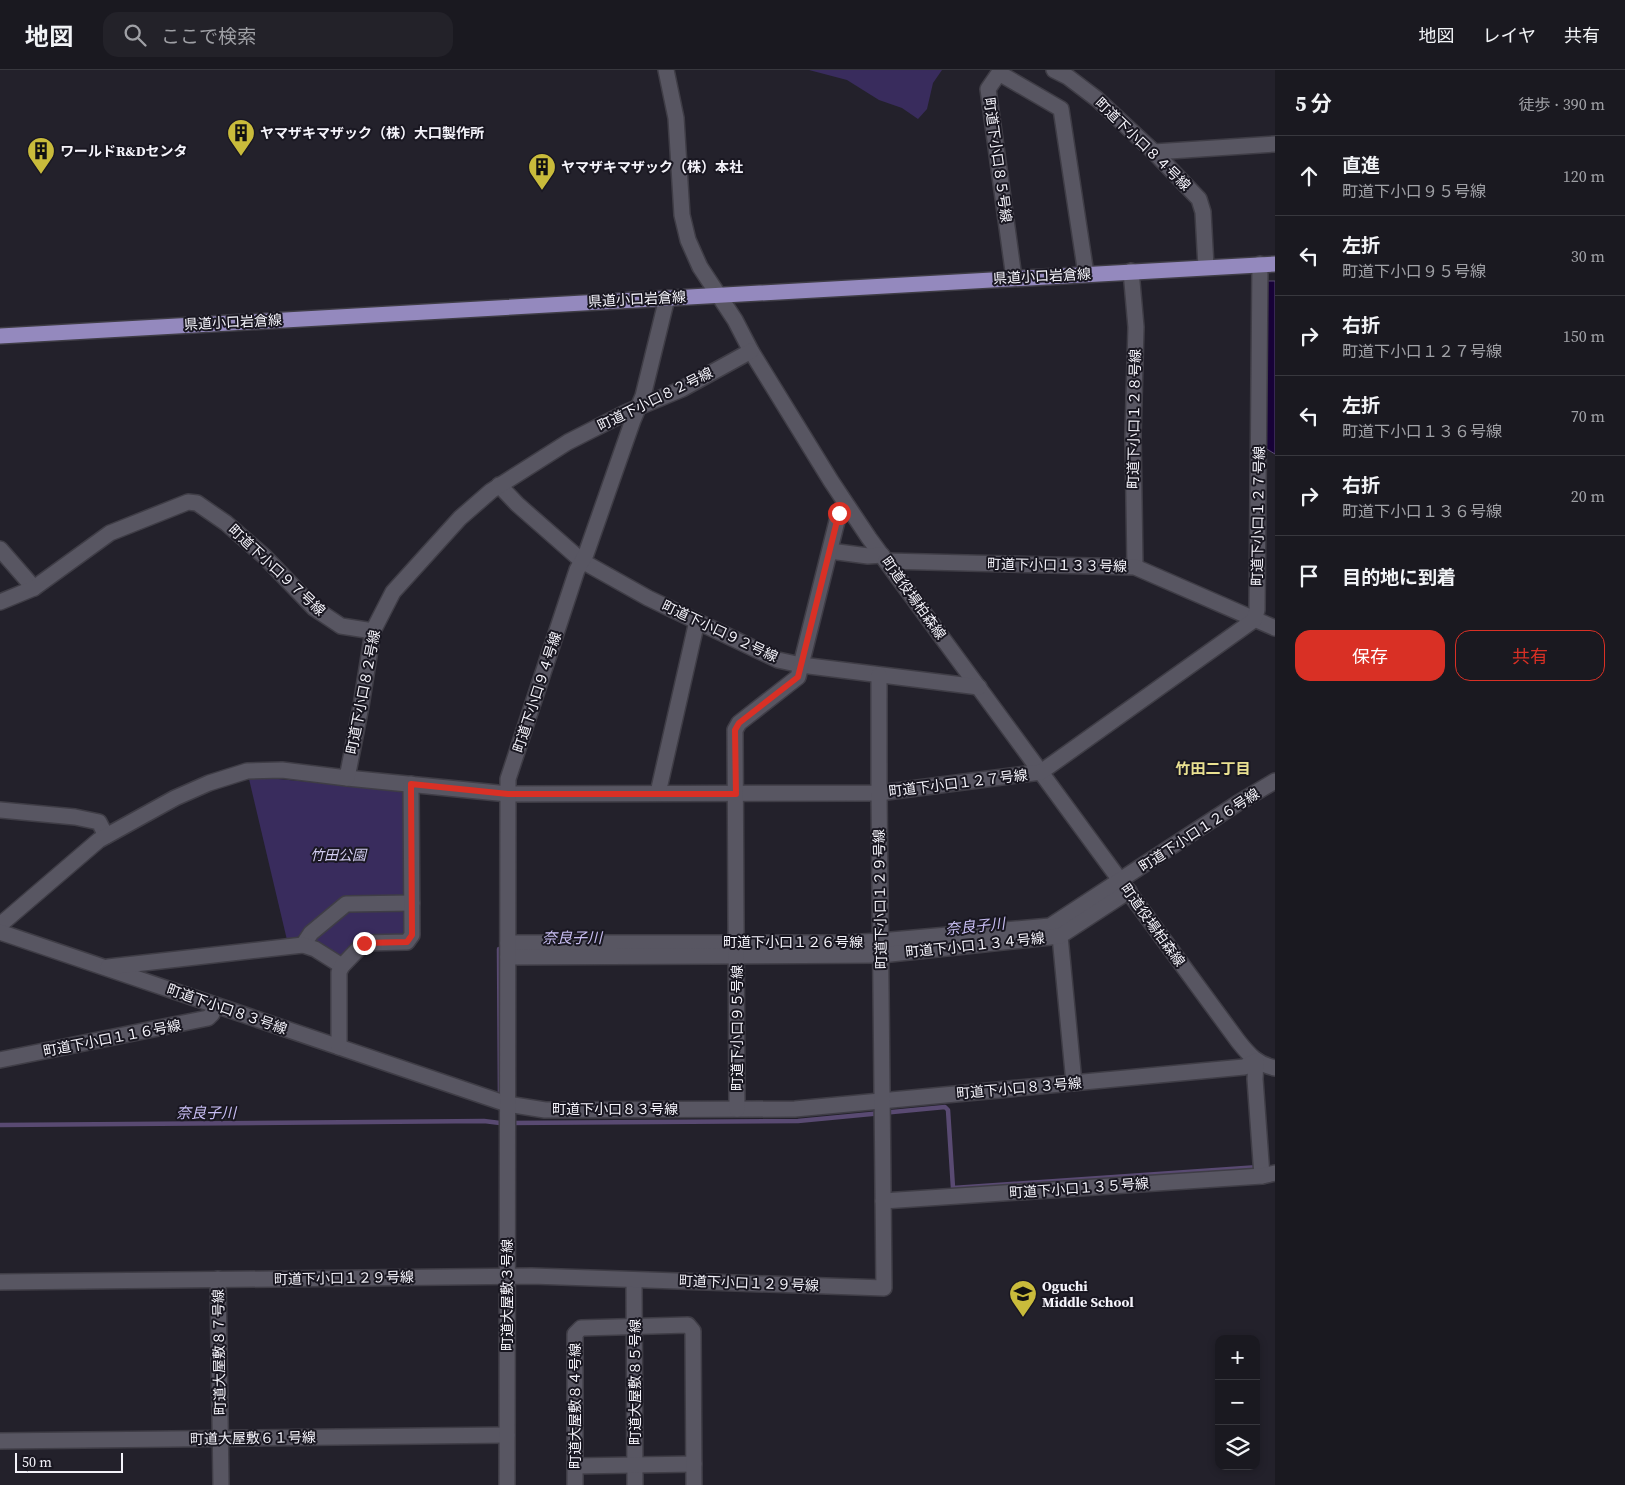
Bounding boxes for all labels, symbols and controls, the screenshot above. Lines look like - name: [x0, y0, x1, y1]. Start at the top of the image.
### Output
- search box: [103, 12, 453, 57]
- text: 地図: [25, 20, 73, 53]
- icon: search: [121, 21, 149, 49]
- text: ここで検索: [161, 23, 256, 49]
- text: 地図: [1419, 23, 1455, 48]
- text: レイヤ: [1483, 23, 1536, 48]
- text: 共有: [1564, 23, 1600, 48]
- text: 5 分: [1295, 89, 1332, 118]
- street label: 町道下小口８４号線: [1091, 93, 1195, 195]
- text: 徒歩 · 390 m: [1519, 93, 1605, 115]
- street label: 町道下小口８５号線: [979, 96, 1017, 224]
- building icon: ヤマザキマザック（株）大口製作所: [226, 118, 256, 157]
- place label: ヤマザキマザック（株）大口製作所: [260, 123, 484, 143]
- building icon: ワールドR&Dセンタ: [26, 136, 56, 175]
- place label: ワールドR&Dセンタ: [60, 141, 188, 161]
- building icon: ヤマザキマザック（株）本社: [527, 152, 557, 191]
- text: 直進: [1342, 152, 1380, 178]
- place label: ヤマザキマザック（株）本社: [561, 157, 743, 177]
- icon: ahead: [1295, 162, 1323, 190]
- text: 120 m: [1563, 165, 1605, 187]
- text: 町道下小口９５号線: [1342, 180, 1486, 202]
- text: 左折: [1342, 232, 1380, 258]
- icon: left: [1295, 242, 1323, 270]
- text: 30 m: [1571, 245, 1605, 267]
- text: 町道下小口９５号線: [1342, 260, 1486, 282]
- street label: 県道小口岩倉線: [993, 263, 1091, 289]
- street label: 県道小口岩倉線: [588, 286, 686, 312]
- street label: 県道小口岩倉線: [184, 309, 282, 335]
- text: 右折: [1342, 312, 1380, 338]
- icon: right: [1295, 322, 1323, 350]
- text: 150 m: [1563, 325, 1605, 347]
- text: 町道下小口１２７号線: [1342, 340, 1502, 362]
- street label: 町道下小口１２８号線: [1123, 349, 1145, 489]
- street label: 町道下小口８２号線: [594, 362, 716, 436]
- text: 左折: [1342, 392, 1380, 418]
- icon: left: [1295, 402, 1323, 430]
- text: 70 m: [1571, 405, 1605, 427]
- text: 町道下小口１３６号線: [1342, 420, 1502, 442]
- street label: 町道下小口１２７号線: [1247, 446, 1269, 586]
- text: 右折: [1342, 472, 1380, 498]
- icon: right: [1295, 482, 1323, 510]
- text: 20 m: [1571, 485, 1605, 507]
- text: 町道下小口１３６号線: [1342, 500, 1502, 522]
- route start: [828, 502, 851, 525]
- street label: 町道下小口９７号線: [224, 520, 330, 620]
- street label: 町道役場柏森線: [877, 552, 951, 644]
- street label: 町道下小口１３３号線: [987, 554, 1127, 576]
- icon: arrive: [1295, 562, 1323, 590]
- text: 目的地に到着: [1342, 564, 1456, 590]
- street label: 町道下小口９２号線: [659, 595, 781, 667]
- street label: 町道下小口８２号線: [341, 628, 385, 756]
- street label: 町道下小口９４号線: [508, 629, 566, 755]
- button: 保存: [1295, 630, 1445, 681]
- button: 共有: [1455, 630, 1605, 681]
- district label: 竹田二丁目: [1175, 758, 1251, 779]
- street label: 町道下小口１２７号線: [887, 765, 1029, 801]
- street label: 町道下小口１２６号線: [1135, 783, 1263, 877]
- street label: 町道下小口１２９号線: [869, 829, 891, 969]
- park label: 竹田公園: [310, 845, 368, 865]
- street label: 町道役場柏森線: [1116, 879, 1190, 971]
- water label: 奈良子川: [944, 912, 1008, 940]
- water label: 奈良子川: [542, 927, 604, 948]
- street label: 町道下小口１３４号線: [904, 928, 1046, 962]
- route end: [353, 932, 376, 955]
- street label: 町道下小口１２６号線: [723, 932, 863, 952]
- street label: 町道下小口９５号線: [727, 965, 747, 1091]
- street label: 町道下小口８３号線: [164, 979, 290, 1039]
- street label: 町道下小口１１６号線: [41, 1015, 183, 1061]
- street label: 町道下小口８３号線: [955, 1073, 1083, 1103]
- street label: 町道下小口８３号線: [552, 1099, 678, 1119]
- water label: 奈良子川: [176, 1102, 238, 1123]
- street label: 町道下小口１３５号線: [1008, 1173, 1150, 1203]
- street label: 町道大屋敷３号線: [497, 1239, 517, 1351]
- street label: 町道下小口１２９号線: [274, 1267, 414, 1289]
- street label: 町道下小口１２９号線: [679, 1271, 819, 1295]
- place label: Oguchi Middle School: [1042, 1276, 1134, 1312]
- school or university icon: Oguchi Middle School: [1008, 1279, 1038, 1318]
- street label: 町道大屋敷８７号線: [208, 1289, 230, 1415]
- street label: 町道大屋敷８５号線: [625, 1319, 645, 1445]
- map controls: [1215, 1335, 1260, 1470]
- button: +: [1215, 1335, 1260, 1380]
- street label: 町道大屋敷８４号線: [565, 1343, 585, 1469]
- button: −: [1215, 1380, 1260, 1425]
- button: layers: [1215, 1425, 1260, 1470]
- street label: 町道大屋敷６１号線: [190, 1427, 316, 1449]
- scale bar: [15, 1450, 122, 1473]
- text: 50 m: [22, 1452, 52, 1472]

